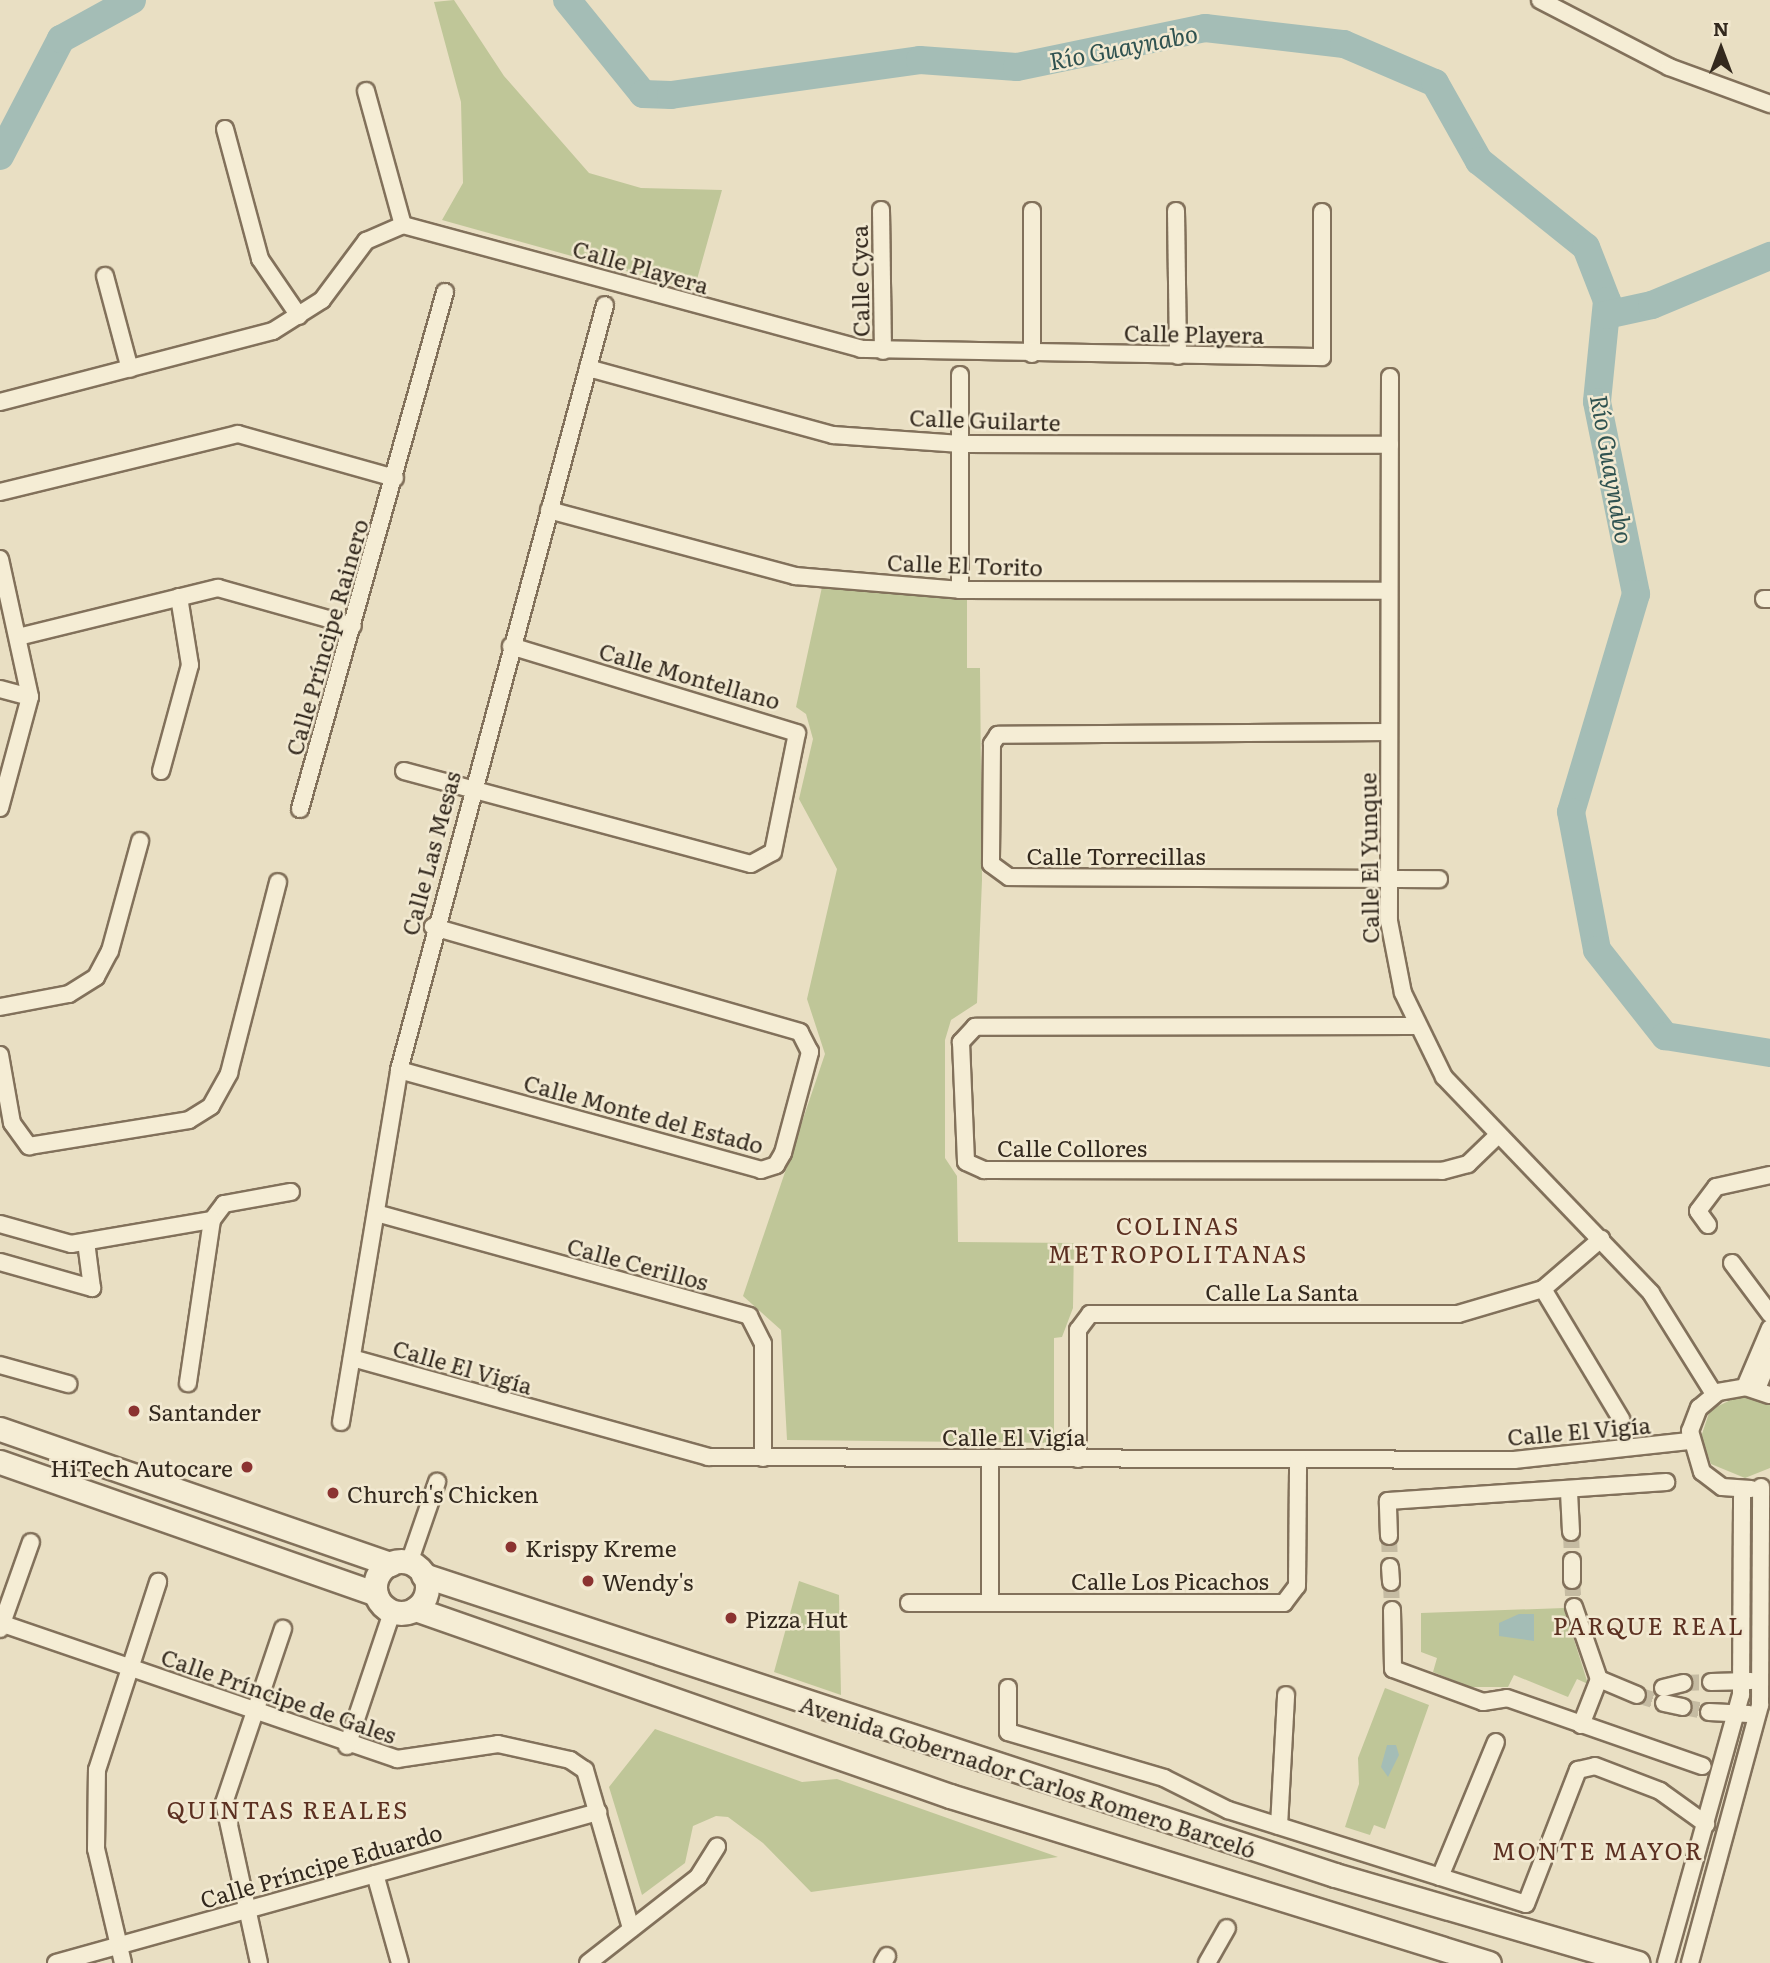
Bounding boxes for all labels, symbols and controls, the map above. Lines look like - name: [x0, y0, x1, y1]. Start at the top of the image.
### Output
- north arrow: [1686, 14, 1756, 84]
- text: N: [1713, 14, 1729, 42]
- water label: Río Guaynabo: [1046, 17, 1200, 75]
- street label: Calle Cyca: [844, 225, 874, 337]
- street label: Calle Playera: [570, 233, 712, 299]
- street label: Calle Playera: [1124, 318, 1264, 348]
- water label: Río Guaynabo: [1586, 392, 1640, 546]
- street label: Calle Guilarte: [909, 403, 1061, 435]
- street label: Calle Príncipe Rainero: [279, 516, 373, 758]
- street label: Calle El Torito: [887, 547, 1043, 581]
- street label: Calle Montellano: [596, 636, 784, 714]
- street label: Calle Las Mesas: [395, 768, 465, 938]
- street label: Calle El Yunque: [1353, 772, 1383, 944]
- street label: Calle Torrecillas: [1026, 841, 1206, 869]
- street label: Calle Monte del Estado: [521, 1068, 767, 1158]
- street label: Calle Collores: [997, 1133, 1147, 1161]
- district label: COLINAS METROPOLITANAS: [1049, 1211, 1307, 1267]
- street label: Calle Cerillos: [564, 1231, 712, 1295]
- street label: Calle La Santa: [1205, 1277, 1359, 1305]
- street label: Calle El Vigía: [390, 1333, 536, 1399]
- place label: Santander: [148, 1397, 261, 1425]
- marker: Santander: [126, 1403, 142, 1419]
- street label: Calle El Vigía: [1506, 1410, 1652, 1450]
- street label: Calle El Vigía: [942, 1422, 1086, 1450]
- place label: HiTech Autocare: [50, 1453, 233, 1481]
- marker: HiTech Autocare: [239, 1459, 255, 1475]
- place label: Church's Chicken: [347, 1479, 539, 1507]
- marker: Church's Chicken: [325, 1485, 341, 1501]
- place label: Krispy Kreme: [525, 1533, 677, 1561]
- marker: Krispy Kreme: [503, 1539, 519, 1555]
- street label: Calle Los Picachos: [1071, 1566, 1269, 1594]
- place label: Wendy's: [602, 1567, 694, 1595]
- marker: Wendy's: [580, 1573, 596, 1589]
- place label: Pizza Hut: [745, 1604, 848, 1632]
- marker: Pizza Hut: [723, 1610, 739, 1626]
- district label: PARQUE REAL: [1554, 1611, 1744, 1639]
- street label: Calle Príncipe de Gales: [158, 1642, 400, 1748]
- street label: Avenida Gobernador Carlos Romero Barceló: [796, 1689, 1260, 1863]
- district label: QUINTAS REALES: [168, 1795, 408, 1823]
- street label: Calle Príncipe Eduardo: [197, 1817, 445, 1913]
- district label: MONTE MAYOR: [1493, 1836, 1703, 1864]

